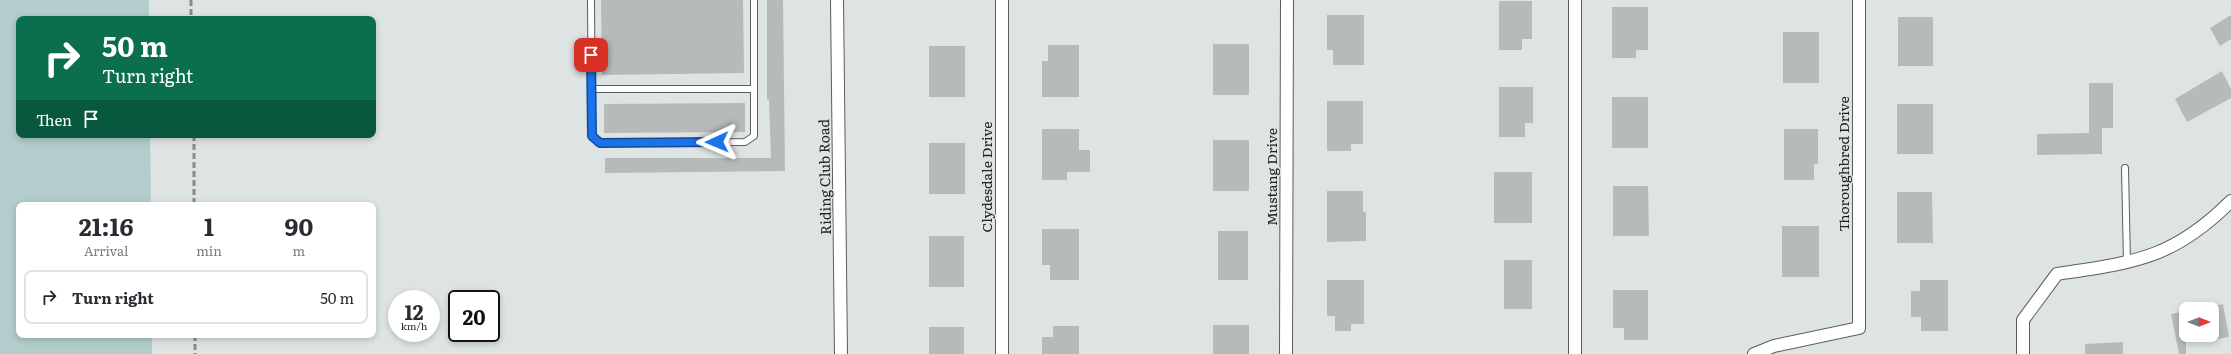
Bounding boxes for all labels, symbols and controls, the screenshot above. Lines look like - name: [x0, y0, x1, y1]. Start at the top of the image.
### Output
- text: 50 m: [102, 24, 168, 66]
- icon: right: [36, 32, 88, 84]
- pin: [574, 38, 608, 72]
- icon: arrive: [580, 44, 602, 66]
- text: Turn right: [102, 62, 193, 89]
- street label: Thoroughbred Drive: [1833, 96, 1853, 232]
- text: Then: [36, 108, 72, 131]
- icon: arrive: [80, 108, 102, 130]
- street label: Riding Club Road: [813, 118, 835, 235]
- position arrow: [696, 121, 738, 163]
- street label: Clydesdale Drive: [976, 122, 996, 232]
- street label: Mustang Drive: [1261, 128, 1281, 226]
- text: 21:16: [79, 208, 133, 243]
- text: 1: [204, 208, 214, 243]
- text: 90: [285, 208, 313, 243]
- text: Arrival: [84, 241, 128, 260]
- text: min: [196, 241, 222, 260]
- text: m: [293, 241, 305, 260]
- icon: right: [38, 286, 60, 308]
- text: Turn right: [72, 286, 154, 309]
- text: 50 m: [320, 286, 354, 309]
- speed limit sign: 20: [448, 290, 500, 342]
- text: 12: [404, 296, 424, 326]
- north arrow: [2179, 302, 2219, 342]
- map controls: [2179, 302, 2219, 342]
- text: km/h: [401, 318, 427, 333]

